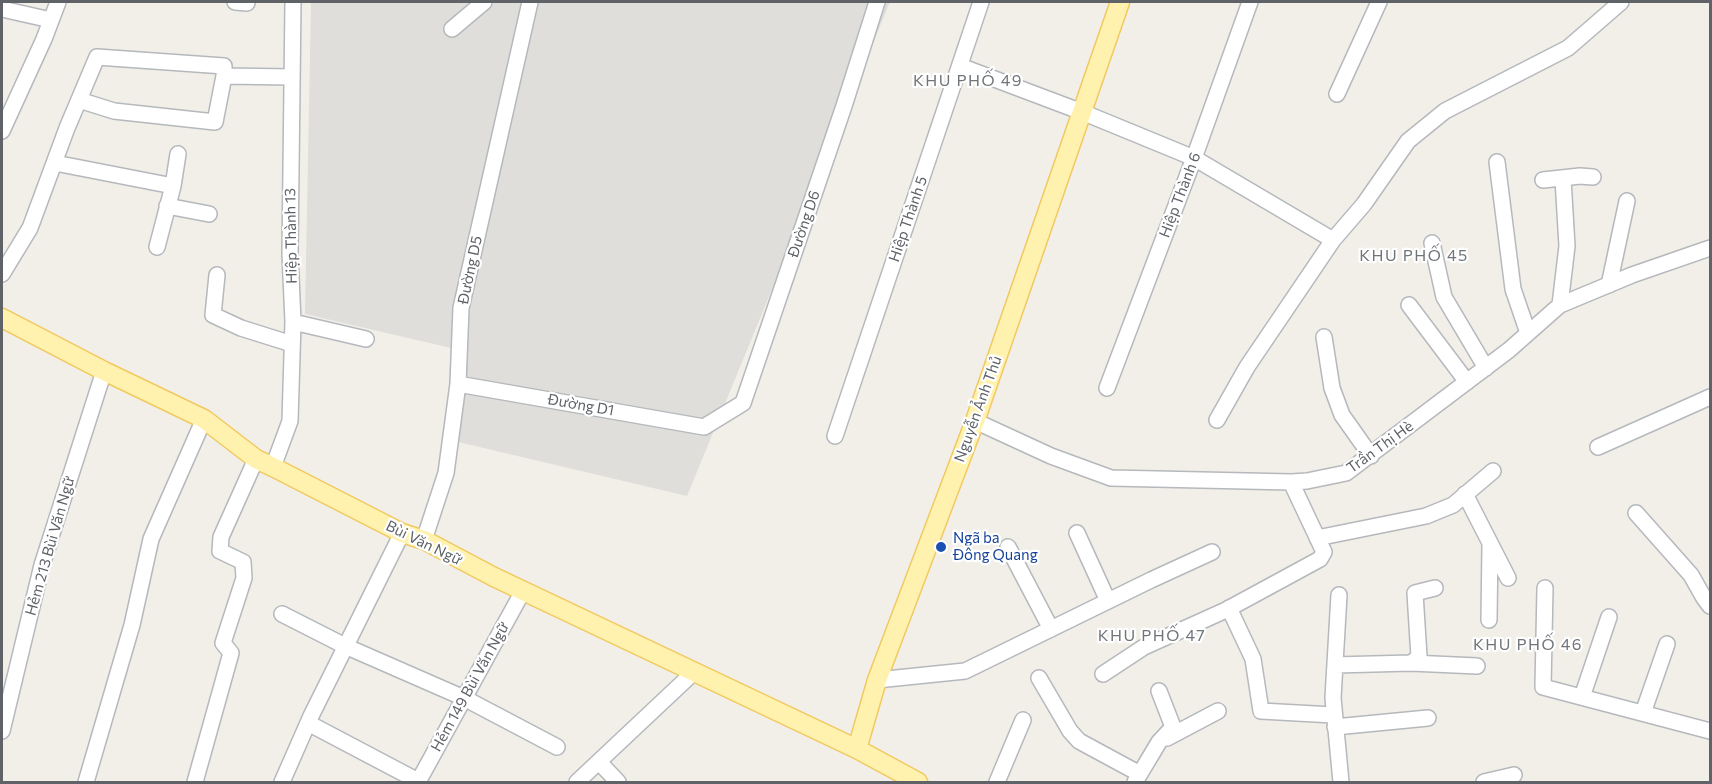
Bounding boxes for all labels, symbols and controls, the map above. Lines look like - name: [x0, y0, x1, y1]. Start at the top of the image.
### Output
- district label: KHU PHỐ 49: [913, 71, 1023, 91]
- street label: Hiệp Thành 6: [1155, 150, 1205, 240]
- street label: Hiệp Thành 5: [885, 174, 931, 264]
- street label: Hiệp Thành 13: [281, 188, 301, 284]
- street label: Đường D6: [784, 188, 824, 260]
- street label: Đường D5: [454, 234, 486, 306]
- district label: KHU PHỐ 45: [1359, 246, 1469, 266]
- street label: Nguyễn Ảnh Thủ: [950, 353, 1006, 465]
- street label: Đường D1: [546, 390, 616, 420]
- street label: Trần Thị Hè: [1343, 417, 1417, 477]
- street label: Hẻm 213 Bùi Văn Ngữ: [22, 474, 78, 618]
- street label: Bùi Văn Ngữ: [383, 517, 465, 569]
- place label: Ngã ba Đông Quang: [953, 529, 1038, 564]
- marker: Ngã ba Đông Quang: [934, 540, 948, 554]
- street label: Hẻm 149 Bùi Văn Ngữ: [427, 619, 513, 755]
- district label: KHU PHỐ 47: [1098, 626, 1206, 646]
- district label: KHU PHỐ 46: [1473, 635, 1583, 655]

